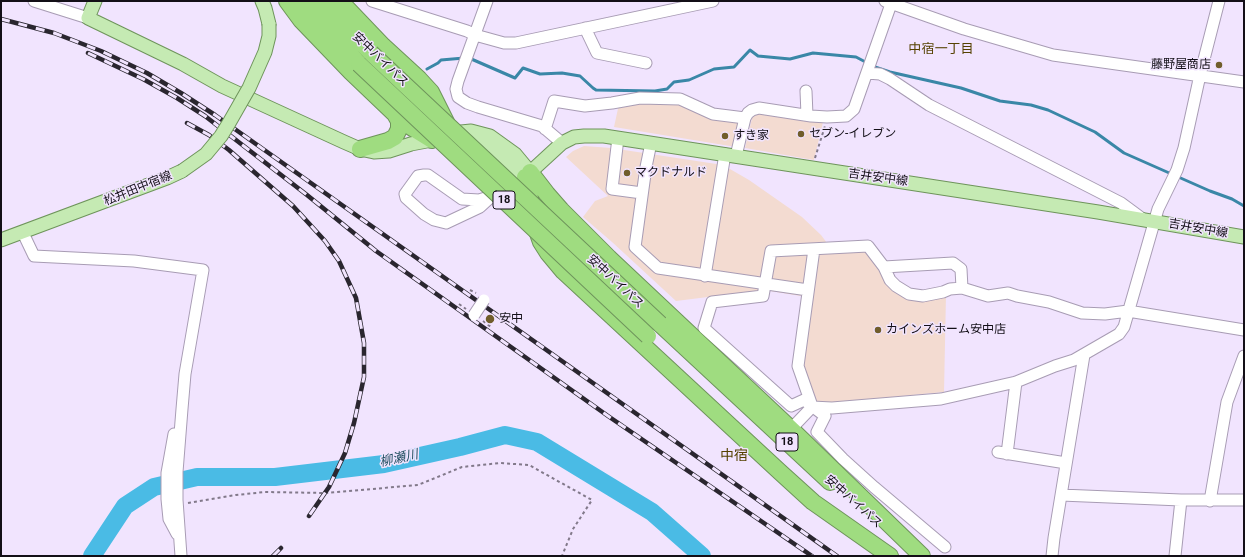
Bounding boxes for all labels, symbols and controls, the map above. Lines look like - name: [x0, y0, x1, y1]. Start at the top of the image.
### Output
- street label: 安中バイパス: [349, 30, 411, 90]
- district label: 中宿一丁目: [909, 42, 973, 58]
- place label: 藤野屋商店: [1151, 58, 1211, 72]
- marker: 藤野屋商店: [1214, 60, 1224, 70]
- place label: セブン-イレブン: [809, 127, 896, 141]
- place label: すき家: [733, 129, 769, 143]
- marker: セブン-イレブン: [796, 129, 806, 139]
- marker: すき家: [720, 131, 730, 141]
- place label: マクドナルド: [635, 166, 707, 180]
- street label: 吉井安中線: [847, 167, 909, 189]
- marker: マクドナルド: [622, 168, 632, 178]
- street label: 松井田中宿線: [102, 169, 174, 209]
- road number: 18: [493, 191, 515, 209]
- street label: 吉井安中線: [1167, 217, 1229, 241]
- street label: 安中バイパス: [584, 252, 646, 312]
- place label: 安中: [499, 312, 523, 326]
- marker: 安中: [484, 313, 496, 325]
- place label: カインズホーム安中店: [886, 323, 1006, 337]
- marker: カインズホーム安中店: [873, 325, 883, 335]
- road number: 18: [776, 433, 798, 451]
- water label: 柳瀬川: [378, 447, 420, 471]
- district label: 中宿: [720, 448, 748, 464]
- street label: 安中バイパス: [821, 473, 885, 531]

